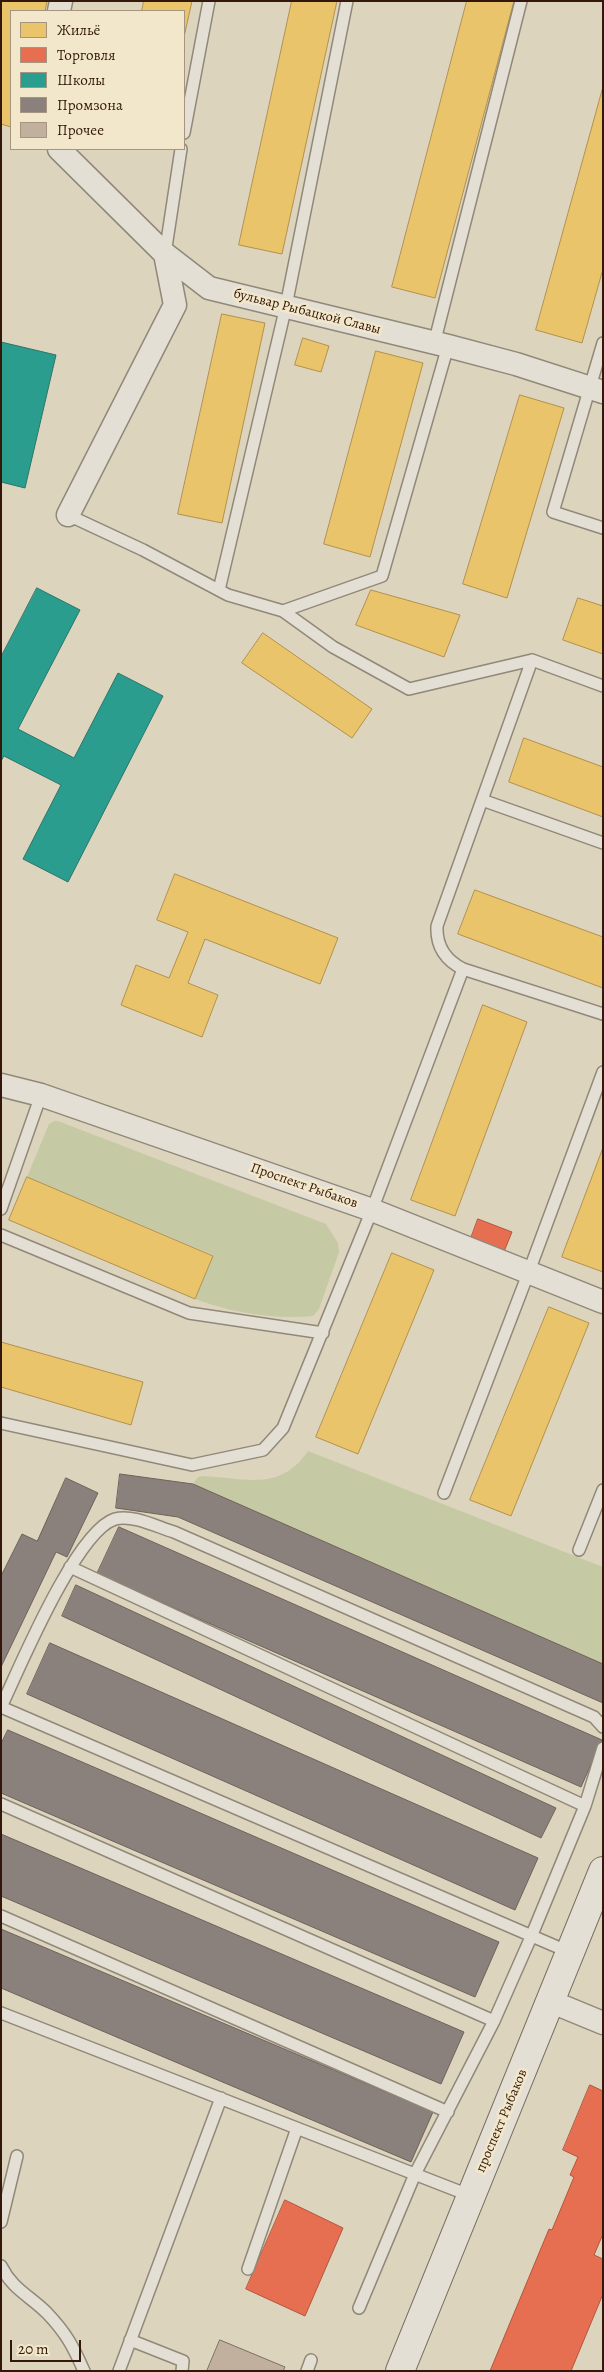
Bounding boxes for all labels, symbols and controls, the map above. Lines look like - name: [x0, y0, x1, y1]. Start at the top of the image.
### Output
- legend: [10, 10, 185, 150]
- text: Жильё: [57, 20, 100, 40]
- text: Торговля: [57, 45, 115, 65]
- text: Школы: [57, 70, 105, 90]
- text: Промзона: [57, 95, 123, 115]
- text: Прочее: [57, 120, 104, 140]
- street label: бульвар Рыбацкой Славы: [231, 286, 383, 338]
- street label: Проспект Рыбаков: [248, 1160, 360, 1212]
- street label: проспект Рыбаков: [473, 2067, 531, 2175]
- scale bar: [12, 2330, 84, 2362]
- text: 20 m: [18, 2339, 49, 2359]

